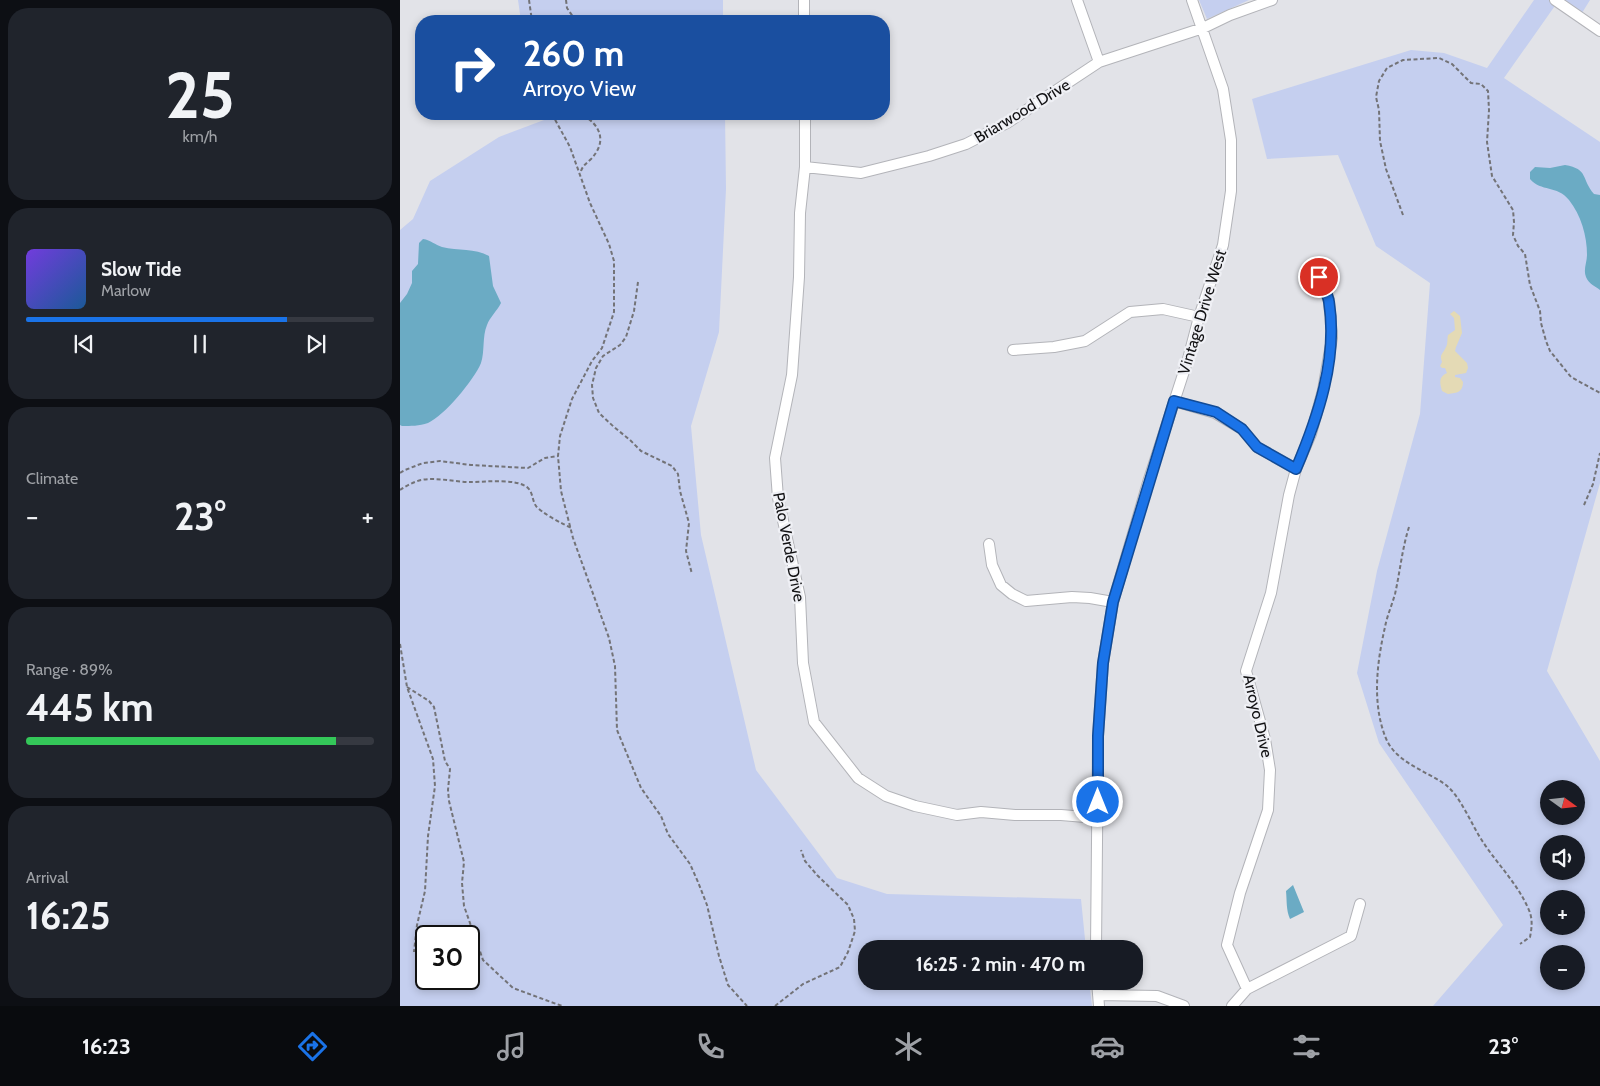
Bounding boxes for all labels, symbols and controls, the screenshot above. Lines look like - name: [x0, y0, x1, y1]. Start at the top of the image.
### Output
- text: 260 m: [523, 32, 624, 75]
- icon: right: [440, 35, 505, 100]
- text: 25: [165, 55, 235, 134]
- text: Arroyo View: [523, 75, 636, 102]
- street label: Briarwood Drive: [971, 75, 1073, 147]
- text: km/h: [182, 127, 218, 146]
- street label: Vintage Drive West: [1174, 247, 1230, 377]
- pin: [1298, 256, 1340, 298]
- text: Slow Tide: [101, 258, 181, 281]
- icon: arrive: [1305, 263, 1333, 291]
- text: Marlow: [101, 281, 151, 300]
- icon: previous: [70, 330, 98, 358]
- icon: pause: [186, 330, 214, 358]
- icon: next: [302, 330, 330, 358]
- text: Climate: [26, 469, 78, 488]
- street label: Palo Verde Drive: [769, 491, 809, 603]
- text: 23°: [174, 493, 226, 540]
- text: −: [26, 499, 38, 533]
- text: +: [362, 499, 374, 533]
- text: Range · 89%: [26, 660, 113, 679]
- street label: Arroyo Drive: [1239, 673, 1277, 759]
- text: 445 km: [26, 684, 154, 731]
- position arrow: [1071, 775, 1123, 827]
- north arrow: [1540, 780, 1585, 825]
- map controls: [1540, 780, 1585, 990]
- button: sound: [1540, 835, 1585, 880]
- text: Arrival: [26, 868, 69, 887]
- button: +: [1540, 890, 1585, 935]
- text: 16:25: [26, 892, 110, 939]
- speed limit sign: 30: [415, 925, 480, 990]
- button: −: [1540, 945, 1585, 990]
- text: 16:25 · 2 min · 470 m: [916, 953, 1085, 976]
- icon: directions: [295, 1029, 330, 1064]
- icon: music: [494, 1029, 529, 1064]
- icon: phone: [693, 1029, 728, 1064]
- icon: climate: [891, 1029, 926, 1064]
- icon: car: [1090, 1029, 1125, 1064]
- icon: filters: [1289, 1029, 1324, 1064]
- text: 16:23: [82, 1033, 131, 1060]
- text: 23°: [1488, 1033, 1518, 1060]

